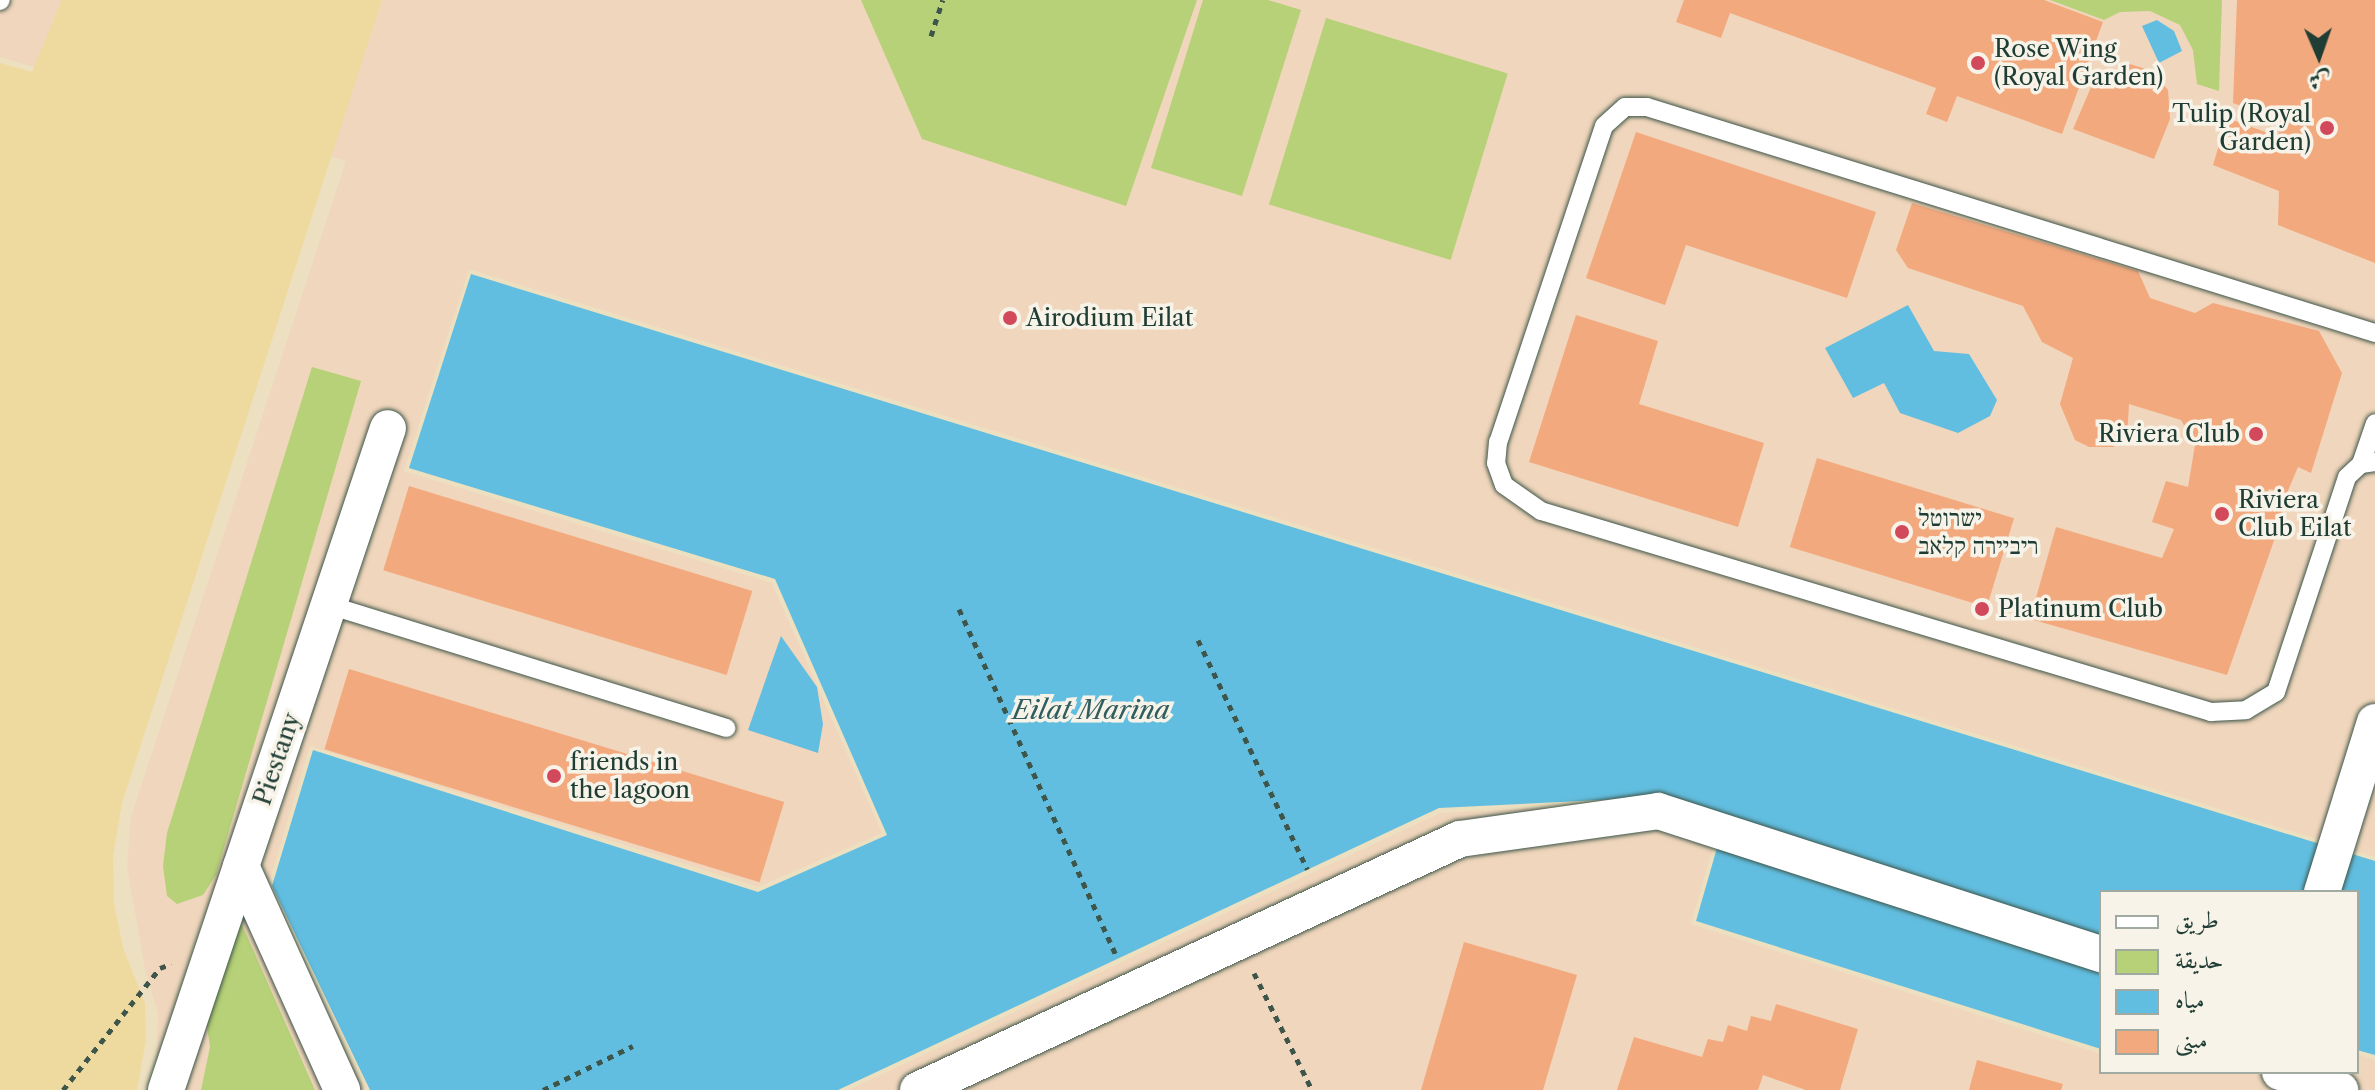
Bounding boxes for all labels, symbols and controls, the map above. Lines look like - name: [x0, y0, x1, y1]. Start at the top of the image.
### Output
- north arrow: [2279, 16, 2359, 96]
- place label: Rose Wing (Royal Garden): [1994, 35, 2163, 91]
- marker: Rose Wing (Royal Garden): [1969, 54, 1987, 72]
- text: ش: [2308, 67, 2331, 94]
- place label: Tulip (Royal Garden): [2172, 100, 2311, 156]
- marker: Tulip (Royal Garden): [2318, 119, 2336, 137]
- place label: Airodium Eilat: [1026, 304, 1193, 332]
- marker: Airodium Eilat: [1001, 309, 1019, 327]
- place label: Riviera Club: [2098, 420, 2240, 448]
- marker: Riviera Club: [2247, 425, 2265, 443]
- place label: Riviera Club Eilat: [2238, 486, 2351, 542]
- place label: ישרוטל ריביירה קלאב: [1918, 504, 2039, 560]
- marker: Riviera Club Eilat: [2213, 505, 2231, 523]
- marker: ישרוטל ריביירה קלאב: [1893, 523, 1911, 541]
- place label: Platinum Club: [1998, 595, 2163, 623]
- marker: Platinum Club: [1973, 600, 1991, 618]
- water label: Eilat Marina: [1012, 695, 1170, 727]
- street label: Piestany: [248, 709, 306, 809]
- place label: friends in the lagoon: [570, 748, 690, 804]
- marker: friends in the lagoon: [545, 767, 563, 785]
- legend: [2099, 890, 2359, 1074]
- text: طريق: [2175, 905, 2219, 934]
- text: حديقة: [2175, 945, 2224, 974]
- text: مياه: [2175, 985, 2205, 1014]
- text: مبنى: [2175, 1025, 2208, 1054]

